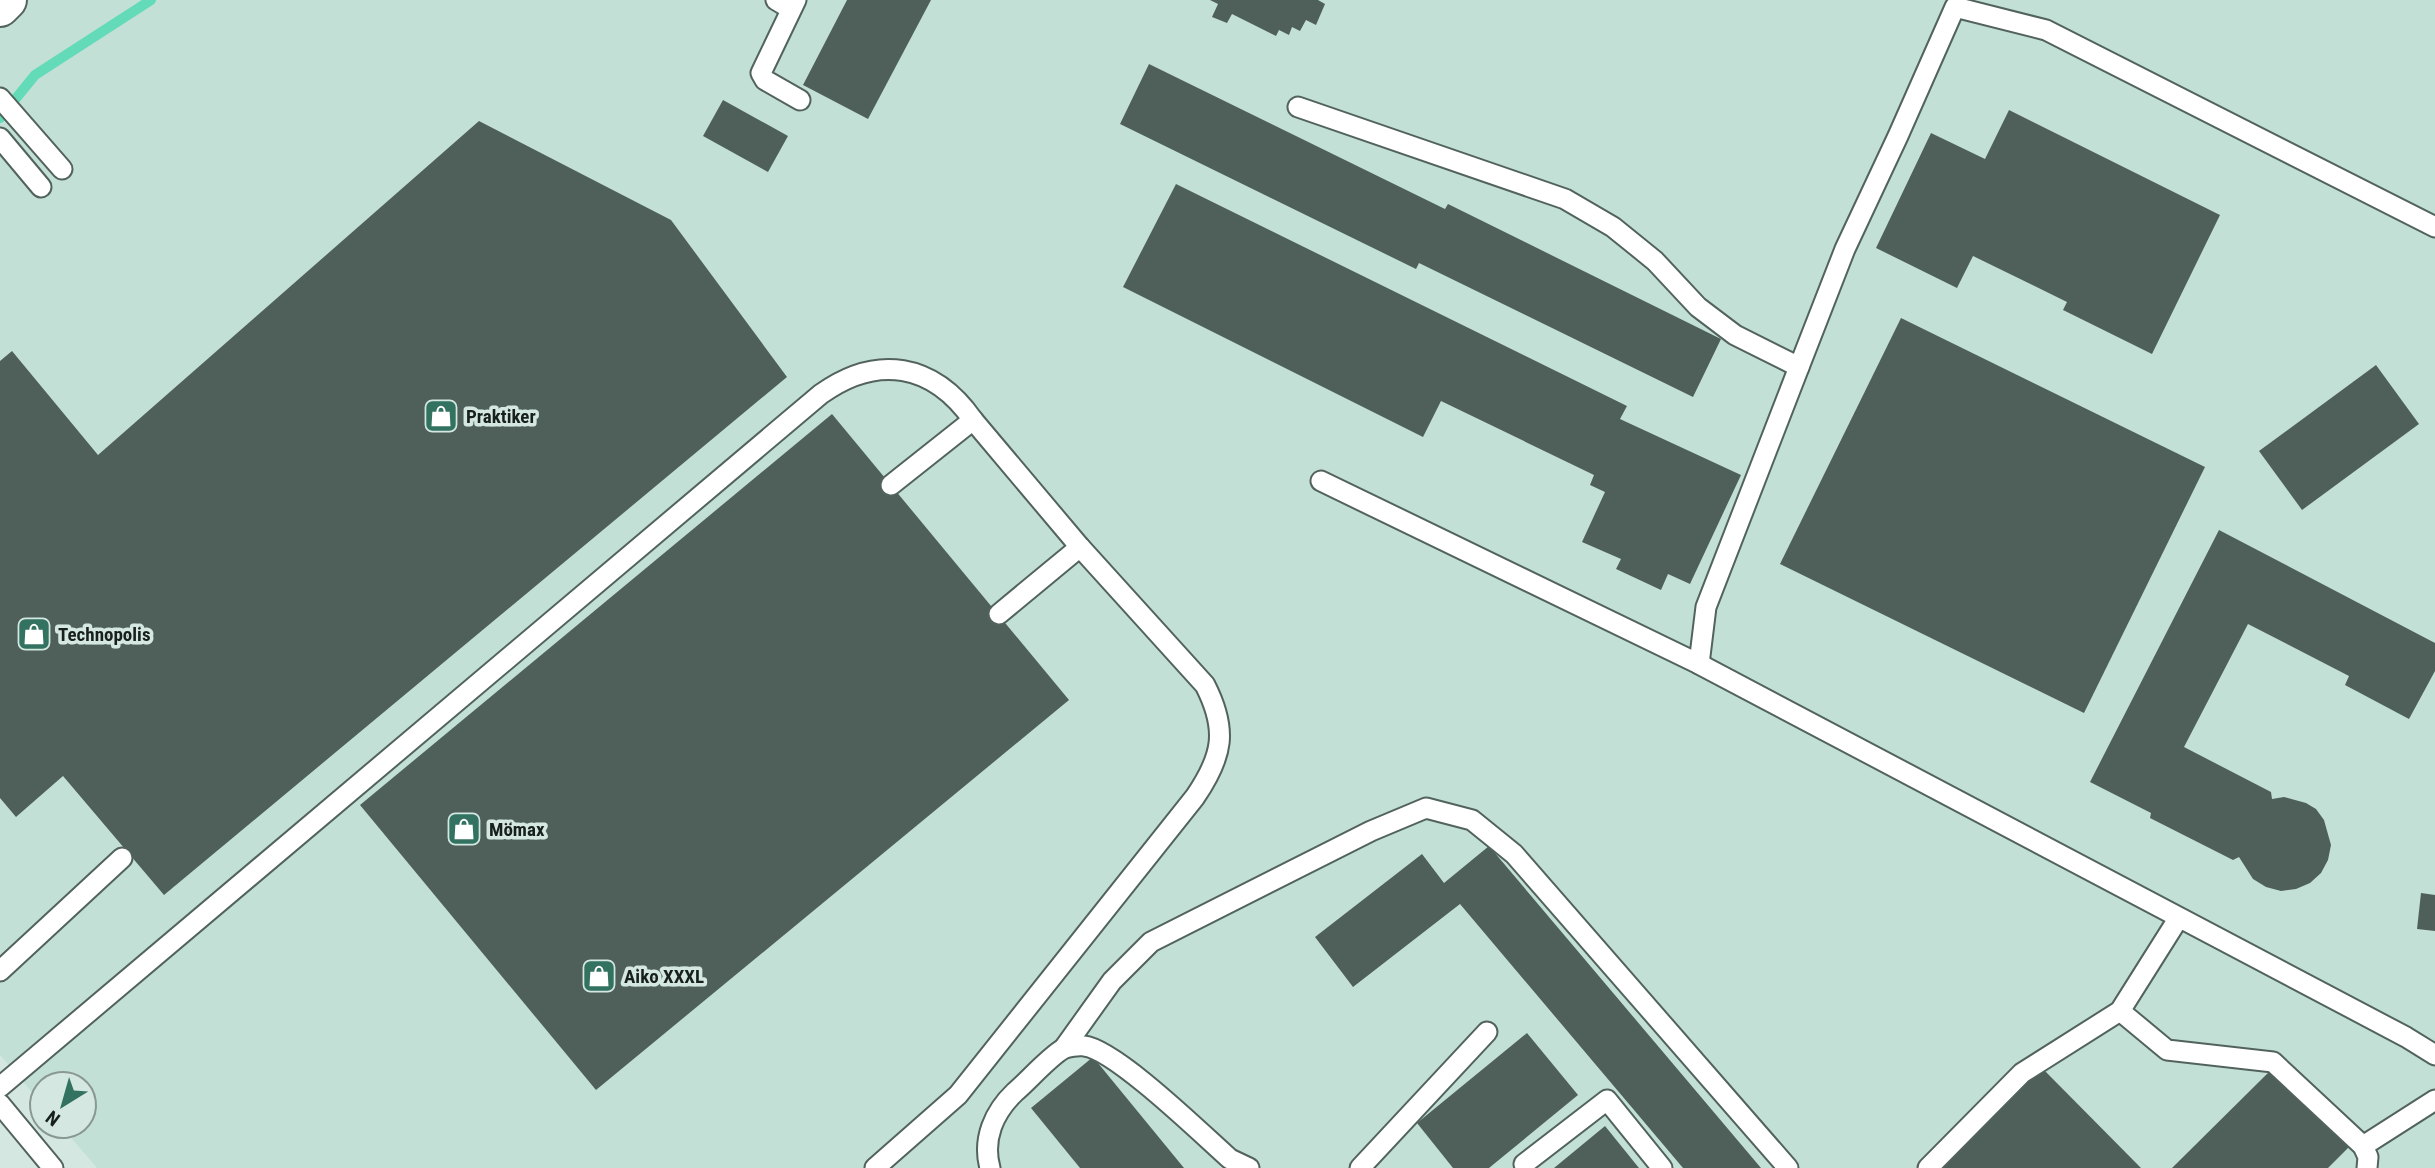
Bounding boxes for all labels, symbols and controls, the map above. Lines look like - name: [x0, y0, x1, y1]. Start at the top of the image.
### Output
- shop icon: Praktiker: [422, 397, 460, 435]
- place label: Praktiker: [466, 405, 536, 428]
- shop icon: Technopolis: [15, 615, 53, 653]
- place label: Technopolis: [58, 623, 151, 646]
- shop icon: Mömax: [445, 810, 483, 848]
- place label: Mömax: [489, 818, 545, 841]
- shop icon: Aiko XXXL: [580, 957, 618, 995]
- place label: Aiko XXXL: [624, 965, 704, 988]
- north arrow: [28, 1070, 98, 1140]
- text: N: [42, 1105, 65, 1131]

